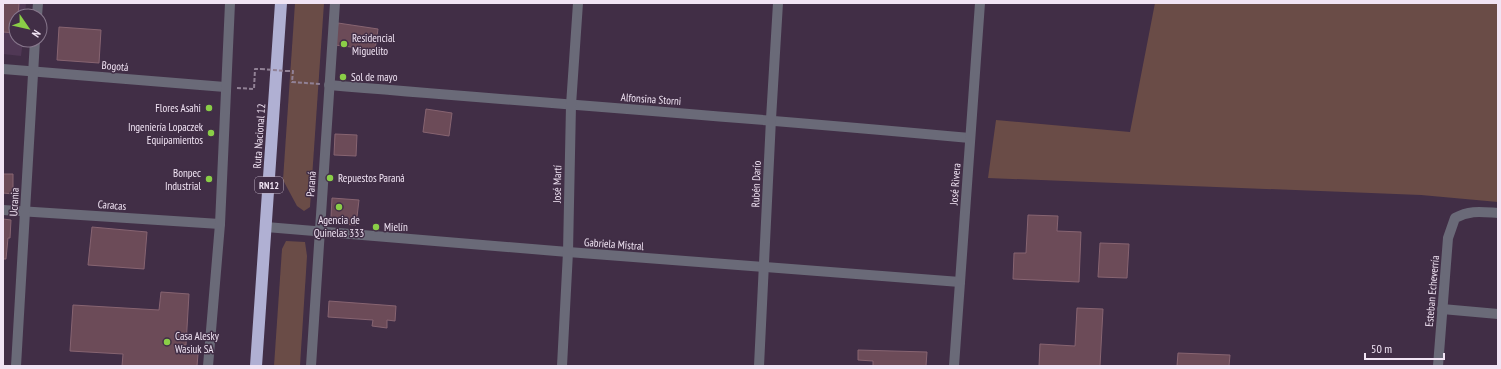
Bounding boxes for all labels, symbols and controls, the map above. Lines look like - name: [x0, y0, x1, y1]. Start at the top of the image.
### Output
- north arrow: [8, 8, 48, 48]
- text: N: [29, 27, 44, 40]
- place label: Residencial Miguelito: [352, 31, 395, 58]
- marker: Residencial Miguelito: [339, 39, 349, 49]
- street label: Bogotá: [101, 58, 129, 74]
- place label: Sol de mayo: [351, 70, 398, 84]
- marker: Sol de mayo: [338, 72, 348, 82]
- street label: Alfonsina Storni: [620, 90, 682, 108]
- place label: Flores Asahi: [155, 101, 201, 115]
- marker: Flores Asahi: [204, 103, 214, 113]
- street label: Ruta Nacional 12: [250, 103, 268, 169]
- place label: Ingeniería Lopaczek Equipamientos: [128, 120, 204, 147]
- marker: Ingeniería Lopaczek Equipamientos: [206, 128, 216, 138]
- street label: Rubén Darío: [748, 160, 764, 208]
- street label: José Rivera: [946, 163, 963, 206]
- street label: José Martí: [550, 164, 564, 204]
- place label: Bonpec Industrial: [165, 166, 201, 193]
- street label: Paraná: [303, 171, 319, 197]
- place label: Repuestos Paraná: [338, 171, 405, 185]
- marker: Repuestos Paraná: [325, 173, 335, 183]
- marker: Bonpec Industrial: [204, 174, 214, 184]
- road number: RN12: [255, 177, 283, 193]
- street label: Ucrania: [6, 187, 22, 217]
- street label: Caracas: [97, 197, 127, 213]
- marker: Agencia de Quinelas 333: [334, 202, 344, 212]
- place label: Agencia de Quinelas 333: [314, 213, 364, 240]
- place label: Mielín: [384, 220, 408, 234]
- marker: Mielín: [371, 222, 381, 232]
- street label: Gabriela Mistral: [584, 235, 645, 253]
- street label: Esteban Echeverría: [1422, 255, 1442, 327]
- place label: Casa Alesky Wasiuk SA: [175, 329, 220, 356]
- scale bar: [1365, 335, 1444, 361]
- marker: Casa Alesky Wasiuk SA: [162, 337, 172, 347]
- text: 50 m: [1371, 341, 1392, 356]

